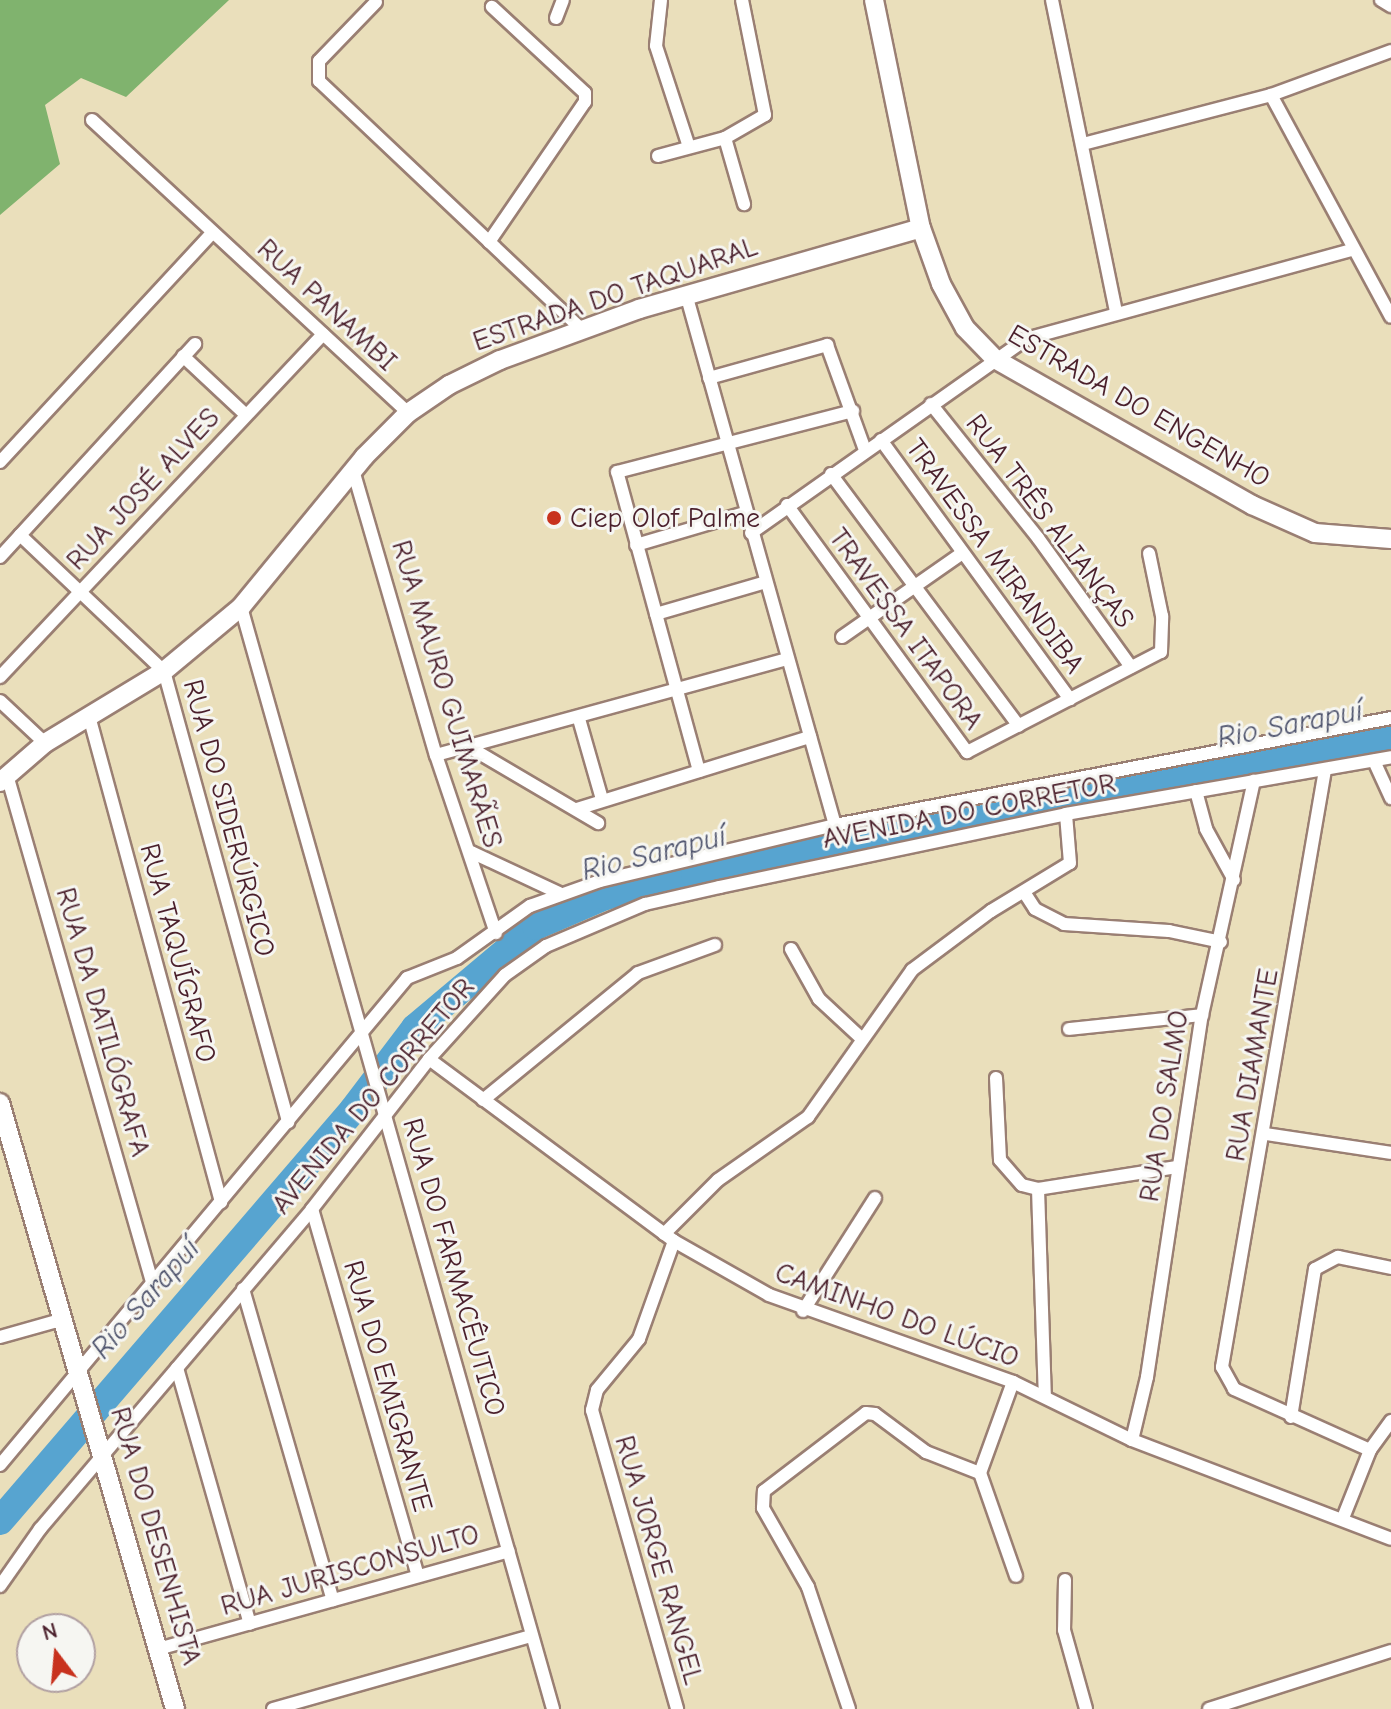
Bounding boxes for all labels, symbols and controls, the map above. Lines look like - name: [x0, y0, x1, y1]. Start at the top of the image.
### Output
- street label: ESTRADA DO TAQUARAL: [468, 230, 762, 358]
- street label: RUA PANAMBI: [250, 232, 404, 378]
- street label: ESTRADA DO ENGENHO: [1002, 317, 1276, 495]
- street label: RUA JOSÉ ALVES: [59, 401, 227, 577]
- street label: RUA TRÊS ALIANÇAS: [959, 407, 1141, 635]
- street label: TRAVESSA MIRANDIBA: [899, 432, 1091, 680]
- place label: Ciep Olof Palme: [570, 501, 760, 535]
- marker: Ciep Olof Palme: [545, 509, 563, 527]
- street label: TRAVESSA ITAPORA: [822, 522, 990, 736]
- street label: RUA MAURO GUIMARÃES: [384, 536, 510, 852]
- street label: RUA DO SIDERÚRGICO: [176, 676, 282, 960]
- water label: Rio Sarapuí: [1214, 693, 1366, 757]
- street label: AVENIDA DO CORRETOR: [820, 766, 1118, 856]
- water label: Rio Sarapuí: [578, 819, 730, 889]
- street label: RUA TAQUÍGRAFO: [133, 840, 223, 1066]
- street label: RUA DA DATILÓGRAFA: [49, 884, 157, 1160]
- street label: RUA DIAMANTE: [1219, 966, 1285, 1164]
- street label: AVENIDA DO CORRETOR: [264, 971, 482, 1221]
- street label: RUA DO SALMO: [1132, 1008, 1196, 1204]
- street label: RUA DO FARMACÊUTICO: [395, 1114, 513, 1420]
- water label: Rio Sarapuí: [84, 1232, 208, 1366]
- street label: CAMINHO DO LÚCIO: [771, 1255, 1023, 1375]
- street label: RUA DO EMIGRANTE: [336, 1257, 440, 1515]
- street label: RUA DO DESENHISTA: [103, 1403, 209, 1669]
- street label: RUA JORGE RANGEL: [607, 1432, 711, 1688]
- street label: RUA JURISCONSULTO: [217, 1517, 483, 1623]
- north arrow: [16, 1613, 96, 1693]
- text: N: [39, 1617, 60, 1646]

